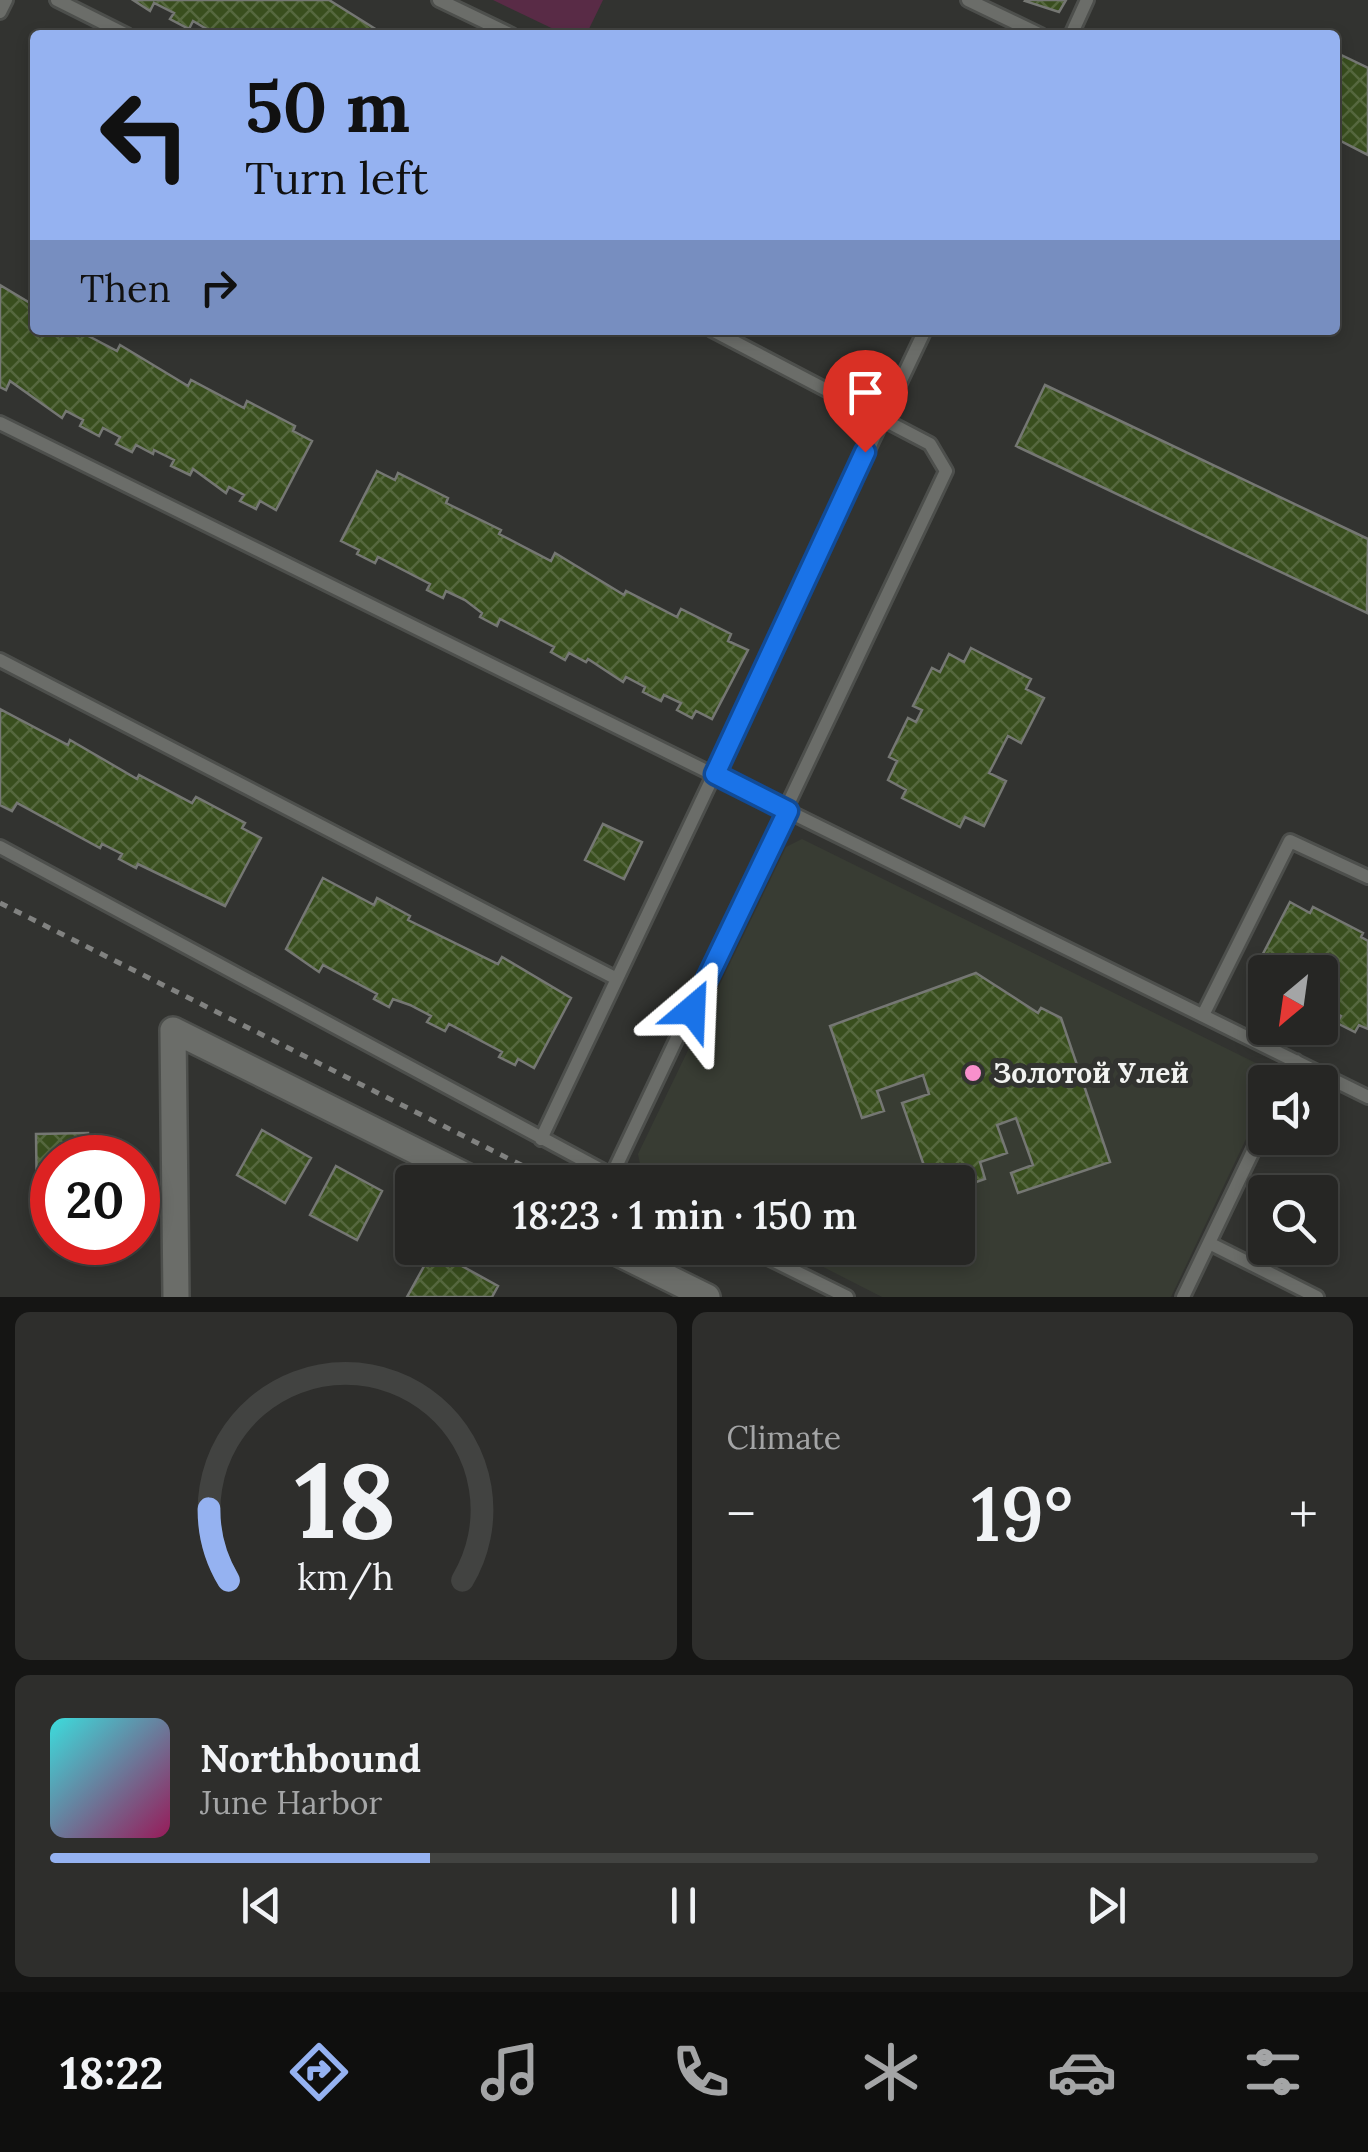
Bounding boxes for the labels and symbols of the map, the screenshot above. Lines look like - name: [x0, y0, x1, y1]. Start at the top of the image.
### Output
- pin: [823, 350, 908, 453]
- north arrow: [1248, 955, 1338, 1045]
- position arrow: [640, 958, 744, 1062]
- place label: Золотой Улей: [993, 1055, 1189, 1091]
- marker: Золотой Улей: [962, 1062, 984, 1084]
- speed limit sign: 20: [30, 1135, 160, 1265]

